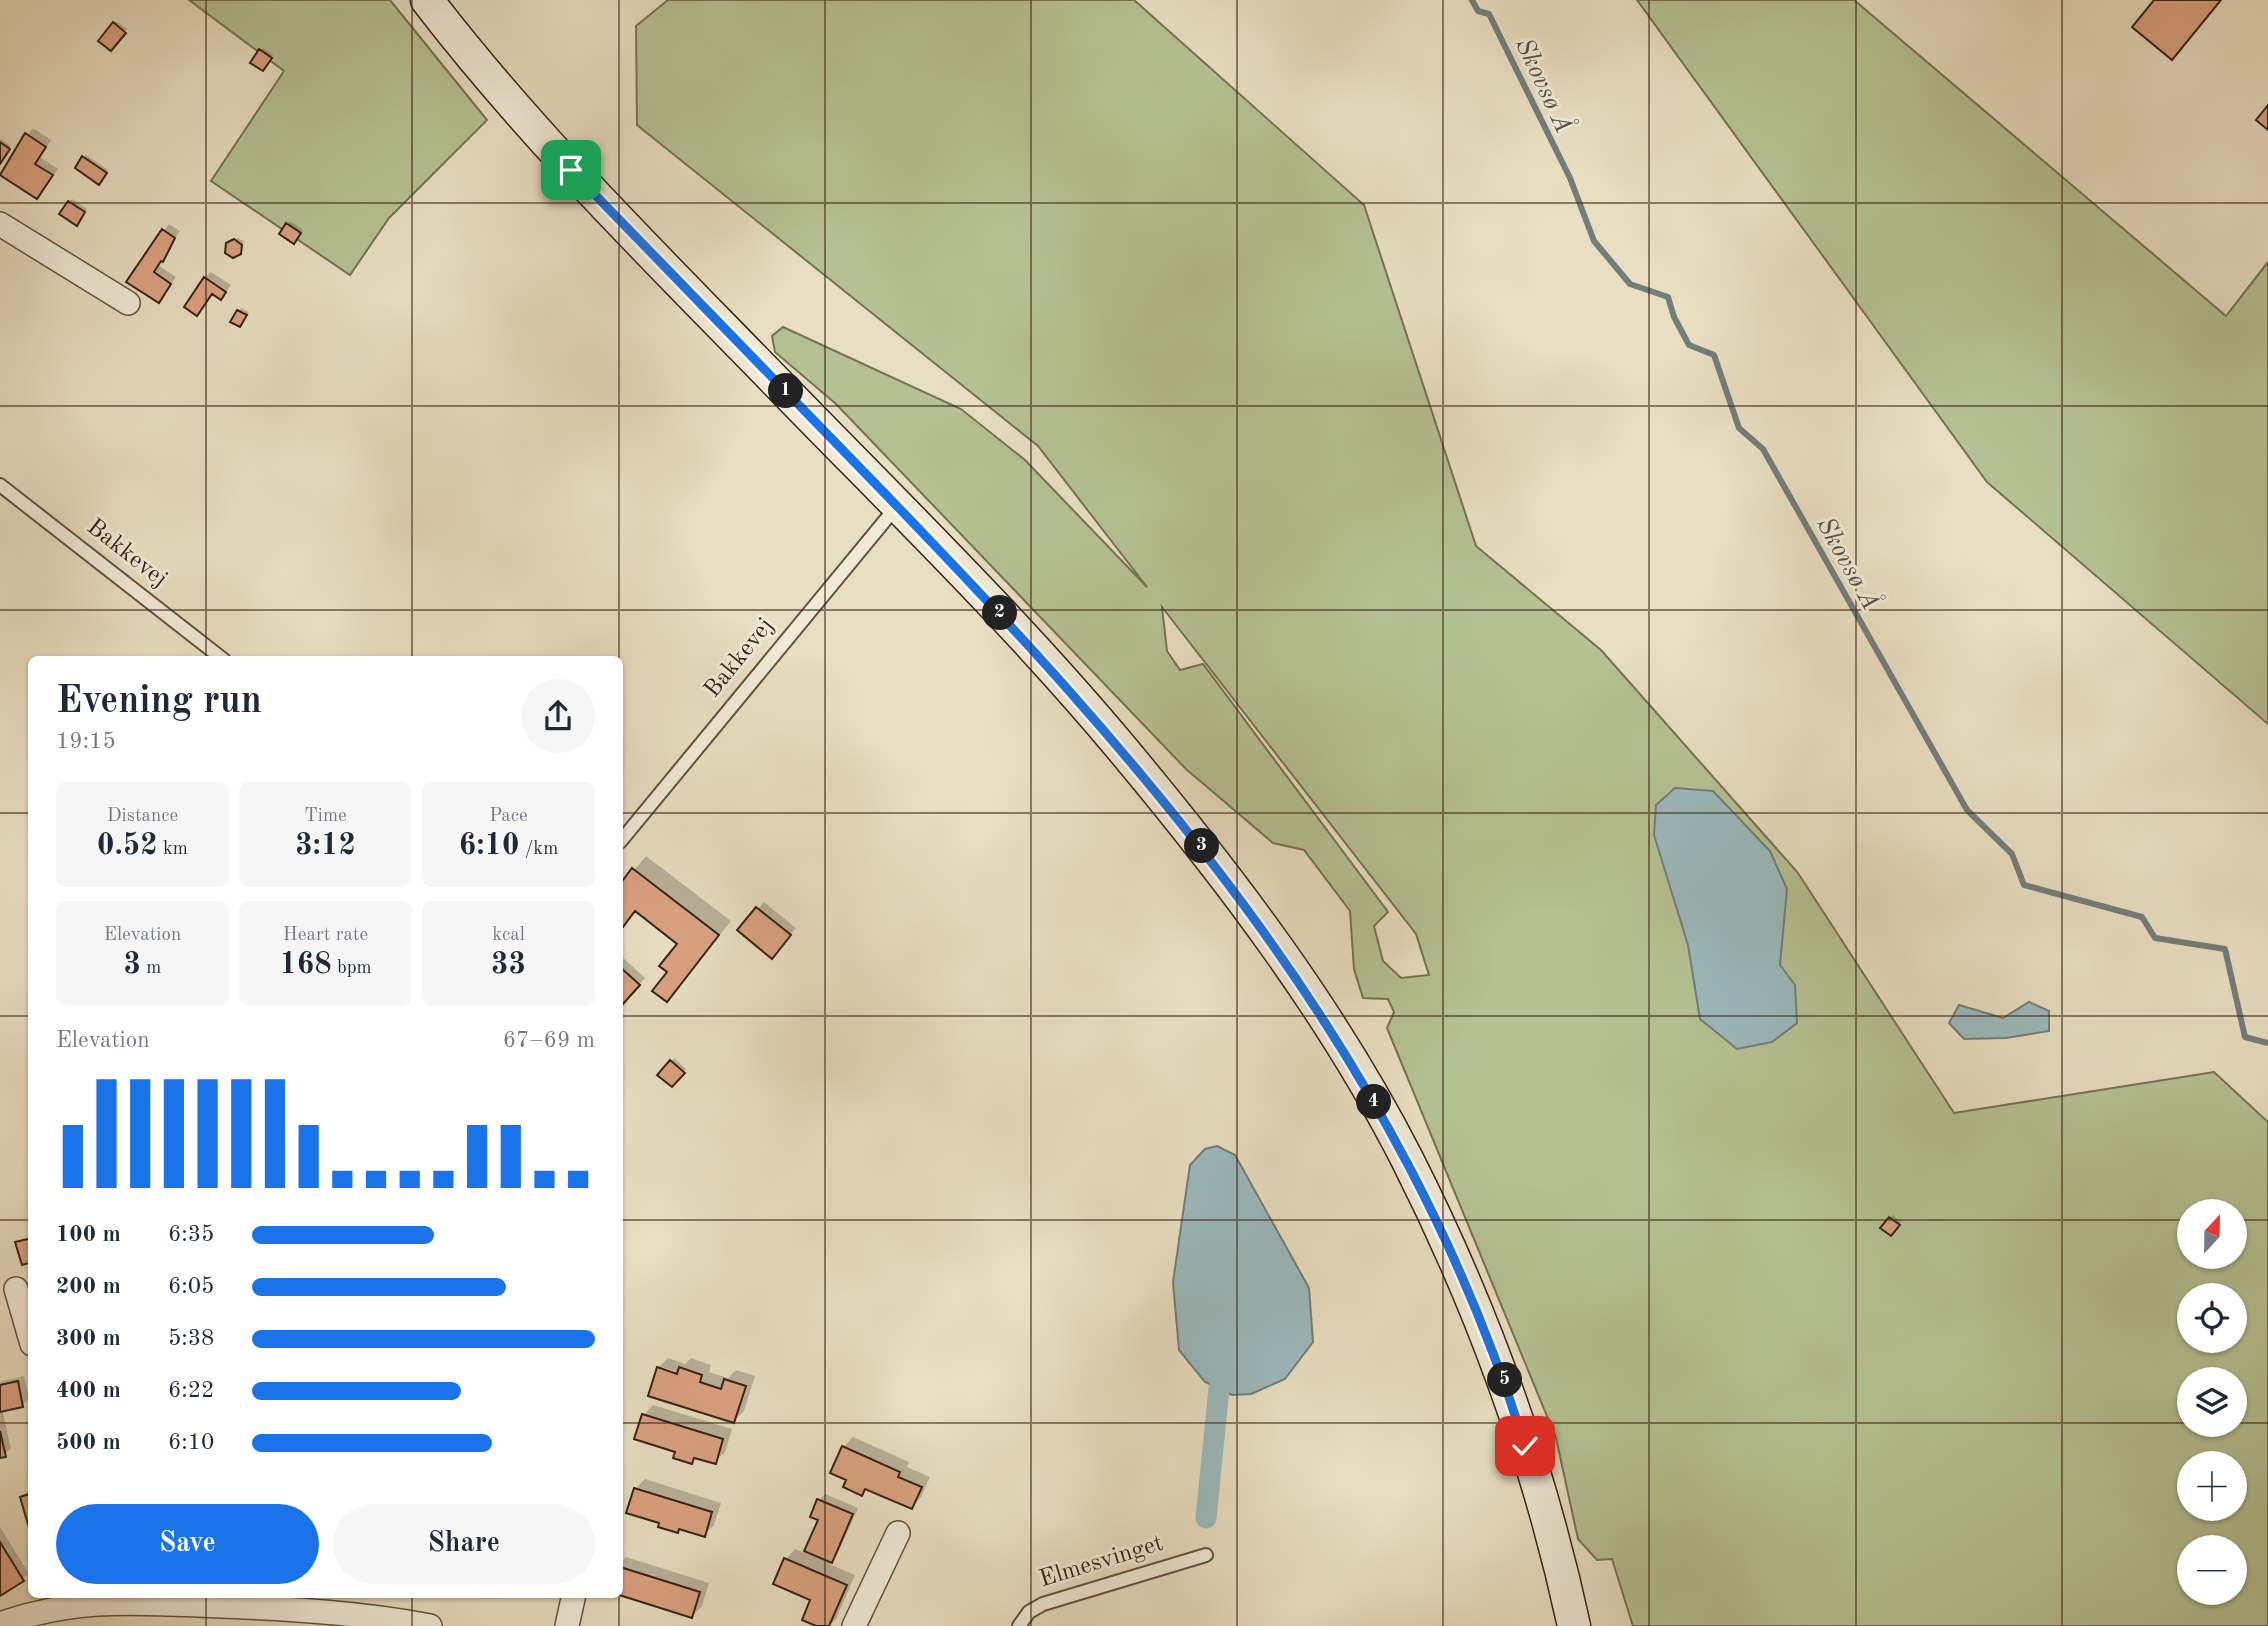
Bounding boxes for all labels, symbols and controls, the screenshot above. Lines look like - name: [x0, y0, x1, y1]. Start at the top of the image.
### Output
- water label: Skovsø Å: [1510, 32, 1581, 138]
- pin: [541, 140, 601, 200]
- icon: arrive: [552, 151, 590, 189]
- pin: 1: [768, 374, 804, 408]
- text: 1: [780, 381, 791, 400]
- water label: Skovsø Å: [1811, 511, 1888, 615]
- street label: Bakkevej: [82, 515, 171, 592]
- pin: 2: [982, 596, 1018, 630]
- text: 2: [994, 603, 1005, 622]
- street label: Bakkevej: [700, 614, 779, 703]
- button: share: [521, 679, 595, 753]
- text: Evening run: [56, 683, 262, 721]
- text: 19:15: [56, 730, 116, 753]
- text: Distance: [107, 807, 178, 826]
- text: Time: [304, 807, 347, 826]
- text: Pace: [489, 807, 528, 826]
- pin: 3: [1184, 828, 1220, 864]
- text: 0.52: [97, 831, 158, 861]
- text: 3:12: [295, 831, 356, 861]
- text: 6:10: [459, 831, 519, 861]
- text: 3: [1196, 836, 1207, 855]
- text: km: [158, 840, 188, 859]
- text: /km: [519, 840, 558, 859]
- text: Elevation: [104, 926, 181, 945]
- text: Heart rate: [283, 926, 368, 945]
- text: kcal: [492, 926, 525, 945]
- text: 3: [124, 950, 141, 980]
- text: 168: [279, 950, 332, 980]
- text: 33: [491, 950, 526, 980]
- text: m: [141, 959, 161, 978]
- text: bpm: [332, 959, 372, 978]
- text: Elevation: [56, 1029, 150, 1052]
- text: 67–69 m: [503, 1029, 595, 1052]
- pin: 4: [1356, 1084, 1392, 1120]
- text: 4: [1368, 1092, 1379, 1111]
- north arrow: [2177, 1199, 2247, 1269]
- map controls: [2177, 1199, 2247, 1605]
- text: 100 m: [56, 1223, 121, 1246]
- text: 6:35: [168, 1223, 214, 1246]
- text: 200 m: [56, 1275, 121, 1298]
- text: 6:05: [168, 1275, 214, 1298]
- button: locate: [2177, 1283, 2247, 1353]
- text: 300 m: [56, 1327, 121, 1350]
- text: 5:38: [168, 1327, 214, 1350]
- pin: 5: [1488, 1362, 1522, 1398]
- button: layers: [2177, 1367, 2247, 1437]
- text: 5: [1499, 1370, 1510, 1389]
- text: 400 m: [56, 1379, 121, 1402]
- text: 6:22: [168, 1379, 214, 1402]
- pin: [1495, 1416, 1555, 1476]
- icon: check: [1506, 1427, 1544, 1465]
- text: 500 m: [56, 1431, 121, 1454]
- text: 6:10: [168, 1431, 214, 1454]
- button: +: [2177, 1451, 2247, 1521]
- button: Save: [56, 1504, 319, 1584]
- button: Share: [333, 1504, 595, 1584]
- street label: Elmesvinget: [1037, 1532, 1166, 1592]
- button: −: [2177, 1535, 2247, 1605]

